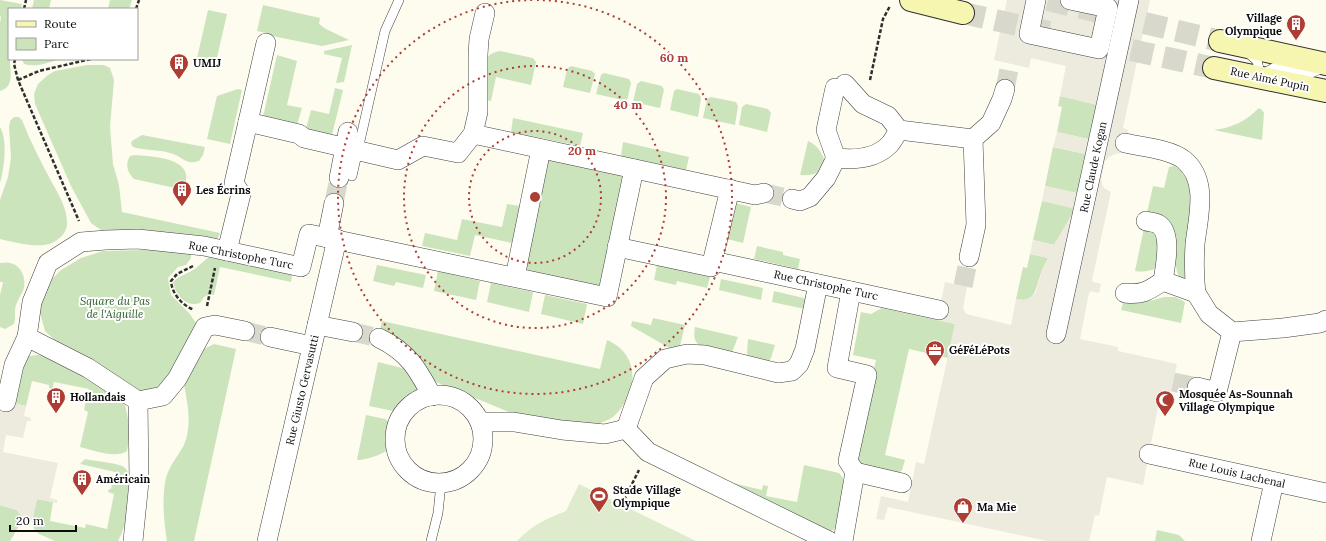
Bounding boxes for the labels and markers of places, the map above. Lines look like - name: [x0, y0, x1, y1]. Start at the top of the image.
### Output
- place label: Village Olympique: [1225, 11, 1282, 38]
- building icon: Village Olympique: [1285, 13, 1307, 41]
- building icon: UMIJ: [168, 52, 190, 80]
- place label: UMIJ: [193, 56, 221, 70]
- building icon: Les Écrins: [171, 179, 193, 207]
- place label: Les Écrins: [196, 183, 251, 197]
- centre of rings: [528, 190, 542, 204]
- office icon: GéFéLéPots: [924, 339, 946, 367]
- place label: GéFéLéPots: [949, 343, 1010, 357]
- building icon: Hollandais: [45, 386, 67, 414]
- place label: Mosquée As-Sounnah Village Olympique: [1179, 387, 1293, 414]
- mosque icon: Mosquée As-Sounnah Village Olympique: [1154, 389, 1176, 417]
- place label: Hollandais: [70, 390, 126, 404]
- building icon: Américain: [71, 468, 93, 496]
- place label: Américain: [96, 472, 150, 486]
- place label: Stade Village Olympique: [613, 483, 681, 510]
- sports icon: Stade Village Olympique: [588, 485, 610, 513]
- shop icon: Ma Mie: [952, 496, 974, 524]
- place label: Ma Mie: [977, 500, 1016, 514]

